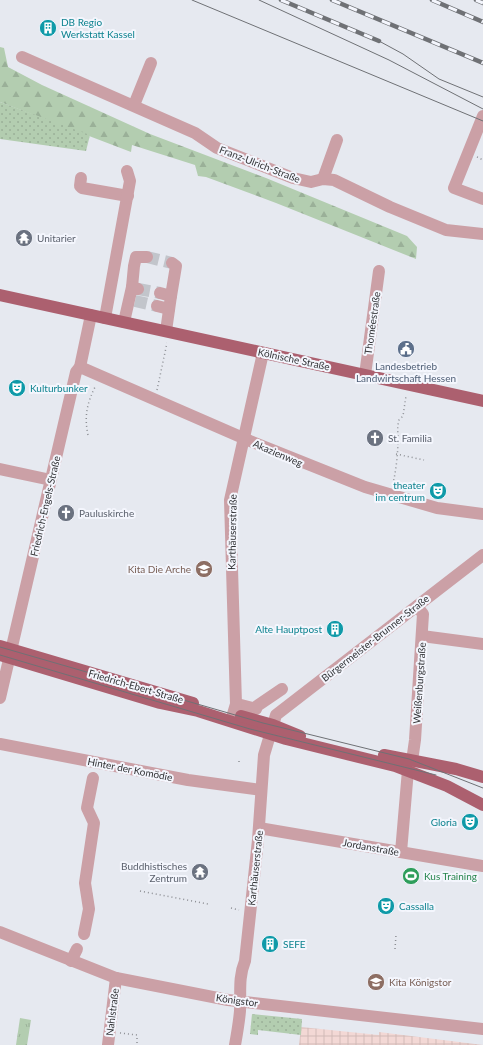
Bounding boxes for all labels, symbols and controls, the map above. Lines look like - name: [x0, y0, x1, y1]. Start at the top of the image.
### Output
- place label: DB Regio Werkstatt Kassel: [61, 16, 135, 40]
- building icon: DB Regio Werkstatt Kassel: [38, 18, 58, 38]
- street label: Franz-Ulrich-Straße: [218, 143, 302, 185]
- temple icon: Unitarier: [14, 228, 34, 248]
- place label: Unitarier: [37, 232, 76, 244]
- street label: Thoméestraße: [362, 291, 382, 355]
- public building icon: Landesbetrieb Landwirtschaft Hessen: [396, 339, 416, 359]
- street label: Kölnische Straße: [257, 346, 331, 372]
- place label: Landesbetrieb Landwirtschaft Hessen: [356, 360, 456, 384]
- theatre icon: Kulturbunker: [7, 378, 27, 398]
- place label: Kulturbunker: [30, 382, 88, 394]
- church icon: St. Familia: [365, 428, 385, 448]
- place label: St. Familia: [388, 432, 432, 444]
- street label: Akazienweg: [251, 437, 305, 469]
- street label: Friedrich-Engels-Straße: [28, 455, 62, 557]
- place label: theater im centrum: [375, 479, 425, 503]
- theatre icon: theater im centrum: [428, 481, 448, 501]
- street label: Karthäuserstraße: [225, 494, 239, 570]
- church icon: Pauluskirche: [56, 503, 76, 523]
- place label: Pauluskirche: [79, 507, 134, 519]
- school or university icon: Kita Die Arche: [194, 559, 214, 579]
- place label: Kita Die Arche: [128, 563, 191, 575]
- street label: Bürgermeister-Brunner-Straße: [319, 592, 431, 684]
- building icon: Alte Hauptpost: [325, 619, 345, 639]
- place label: Alte Hauptpost: [255, 623, 322, 635]
- street label: Weißenburgstraße: [410, 642, 428, 724]
- street label: Friedrich-Ebert-Straße: [87, 667, 185, 705]
- street label: Hinter der Komödie: [87, 755, 173, 783]
- theatre icon: Gloria: [460, 812, 480, 832]
- place label: Gloria: [431, 816, 457, 828]
- street label: Karthäuserstraße: [245, 830, 265, 906]
- street label: Jordanstraße: [342, 836, 400, 858]
- place label: Buddhistisches Zentrum: [121, 860, 187, 884]
- temple icon: Buddhistisches Zentrum: [190, 862, 210, 882]
- sports icon: Kus Training: [401, 866, 421, 886]
- place label: Kus Training: [424, 870, 477, 882]
- theatre icon: Cassalla: [376, 896, 396, 916]
- place label: Cassalla: [399, 900, 434, 912]
- building icon: SEFE: [260, 934, 280, 954]
- place label: SEFE: [283, 938, 306, 950]
- school or university icon: Kita Königstor: [366, 972, 386, 992]
- place label: Kita Königstor: [389, 976, 452, 988]
- street label: Nahlstraße: [103, 987, 121, 1037]
- street label: Königstor: [215, 991, 259, 1009]

